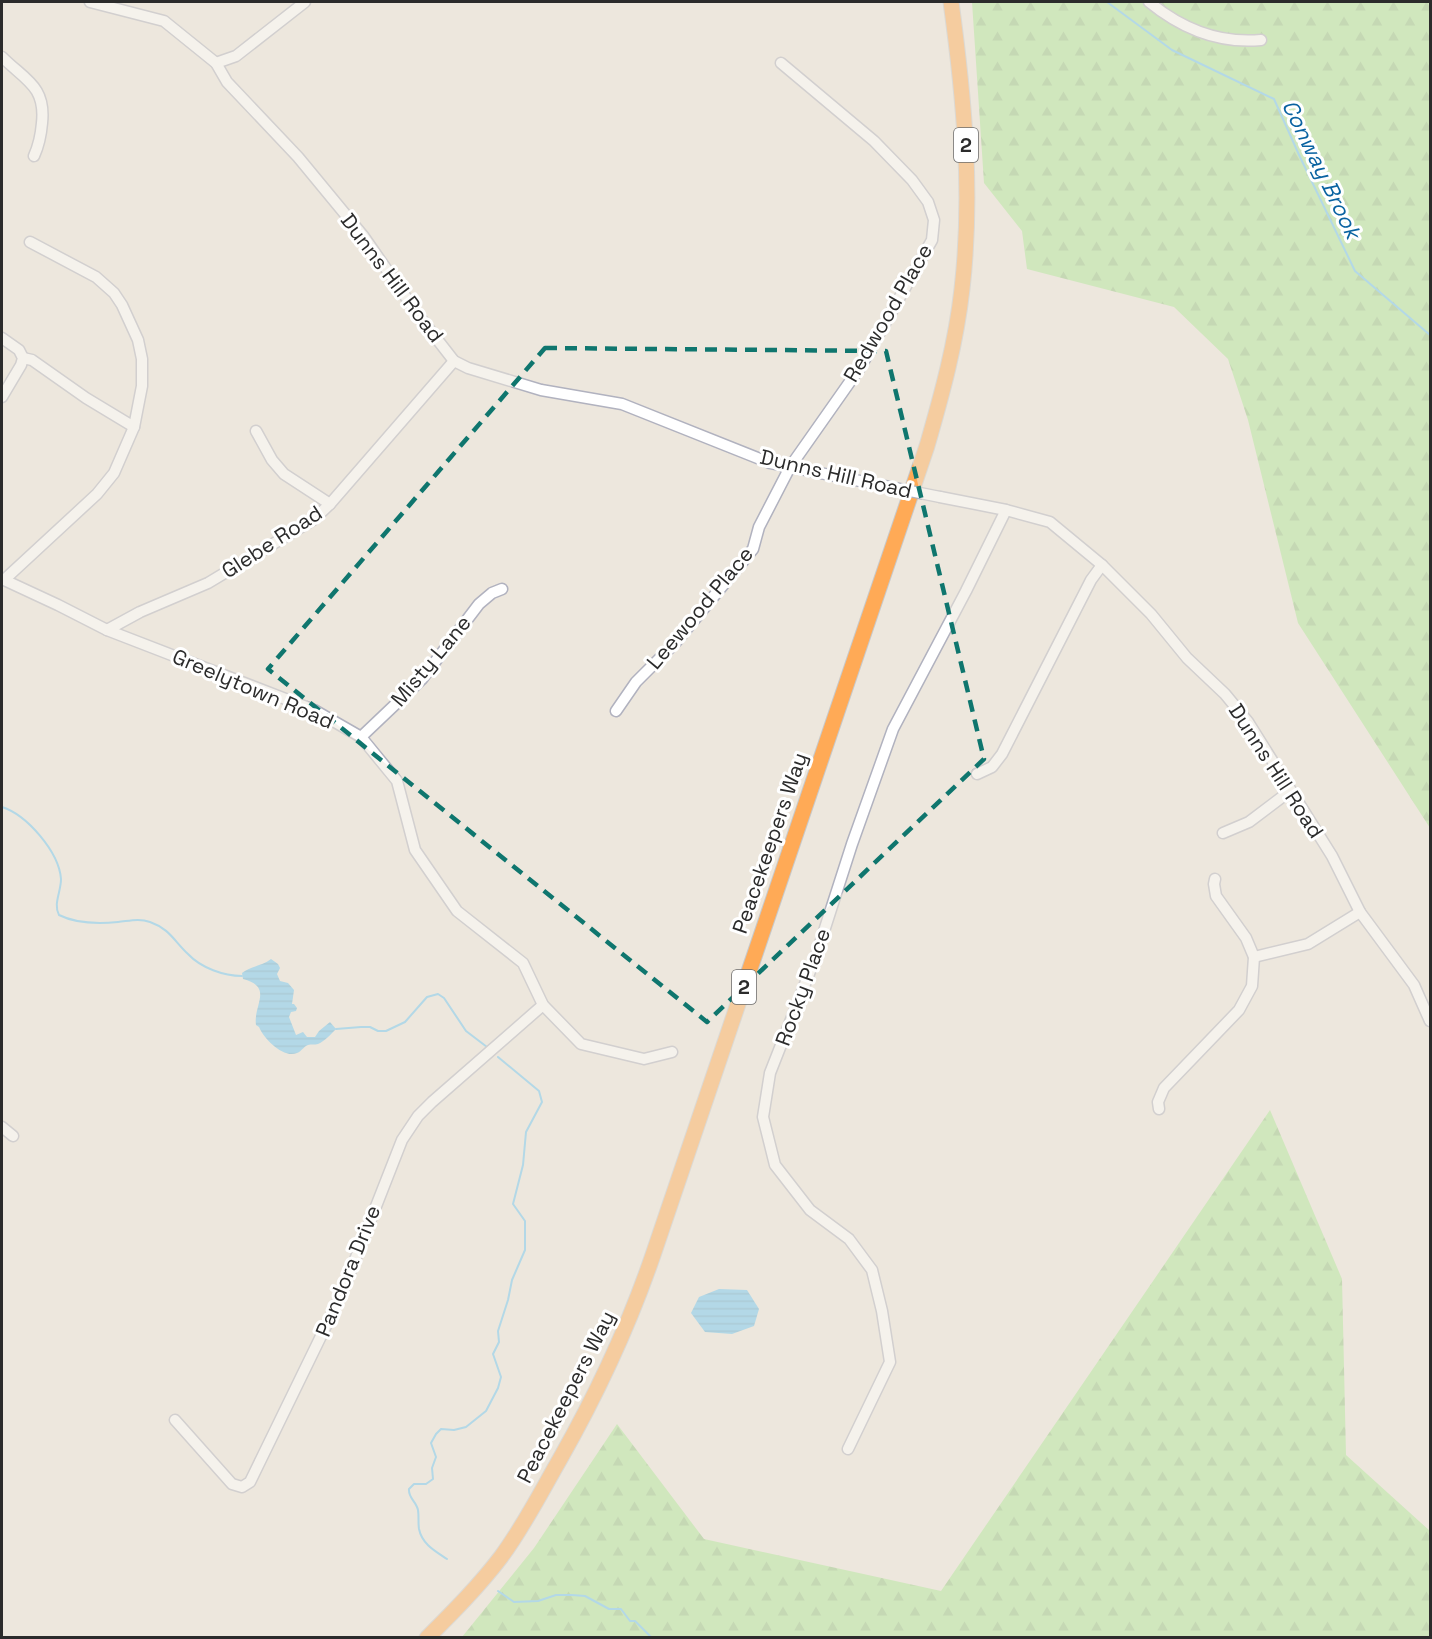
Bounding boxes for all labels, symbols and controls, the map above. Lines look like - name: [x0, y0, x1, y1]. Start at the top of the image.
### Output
- water label: Conway Brook: [1276, 95, 1369, 245]
- road number: 2: [954, 128, 978, 162]
- street label: Dunns Hill Road: [335, 208, 450, 348]
- street label: Redwood Place: [837, 239, 938, 387]
- street label: Dunns Hill Road: [757, 443, 915, 504]
- street label: Glebe Road: [216, 499, 327, 584]
- street label: Leewood Place: [640, 541, 759, 675]
- street label: Misty Lane: [385, 610, 477, 712]
- street label: Greelytown Road: [168, 642, 338, 735]
- street label: Dunns Hill Road: [1223, 698, 1330, 843]
- street label: Peacekeepers Way: [726, 749, 813, 937]
- street label: Rocky Place: [769, 924, 836, 1049]
- road number: 2: [732, 970, 756, 1004]
- street label: Pandora Drive: [309, 1201, 386, 1340]
- street label: Peacekeepers Way: [510, 1306, 621, 1488]

